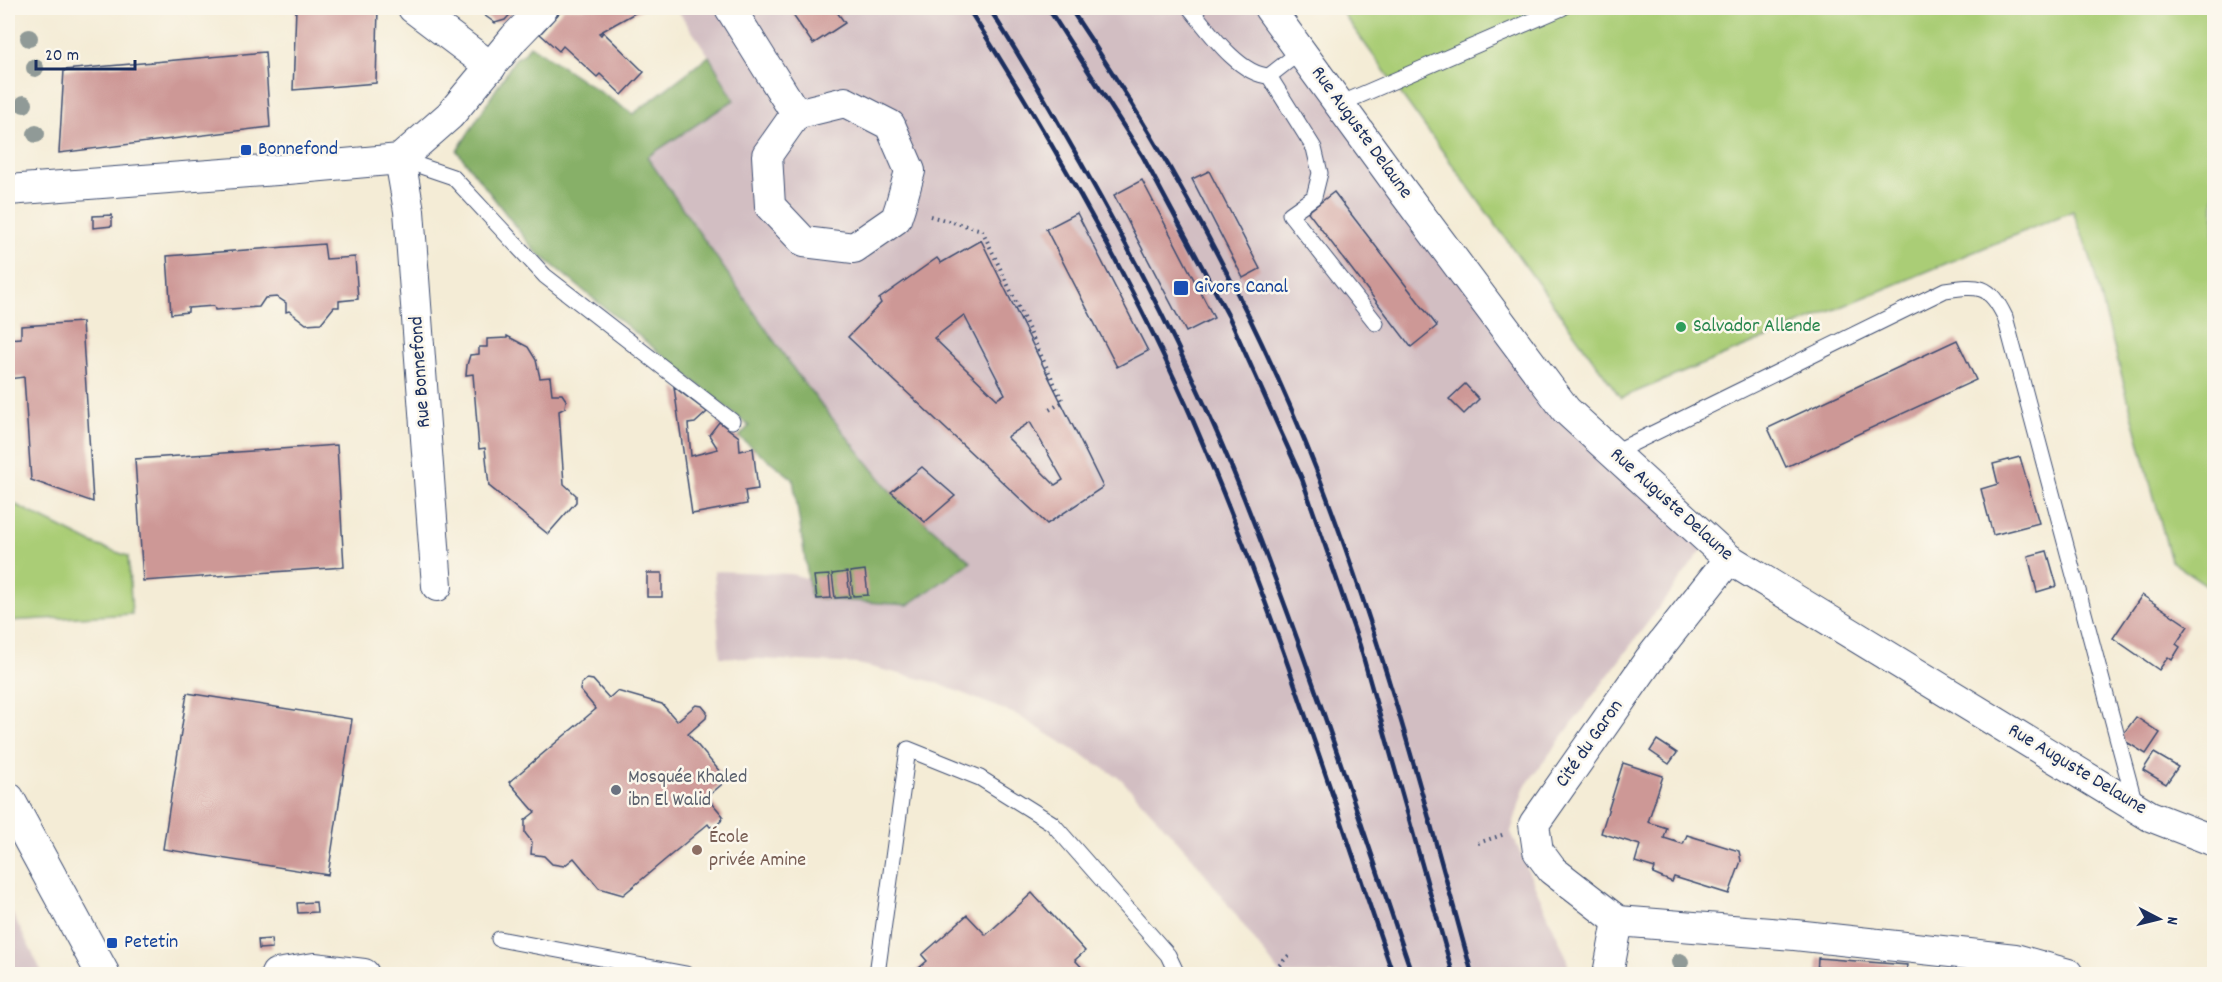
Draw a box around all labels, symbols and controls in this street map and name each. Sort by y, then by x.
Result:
scale bar [36,33,135,71]
text: 20 m [45,44,79,69]
street label: Rue Auguste Delaune [1303,61,1419,205]
place label: Bonnefond [258,136,338,164]
marker: Bonnefond [239,143,253,157]
place label: Givors Canal [1194,274,1288,302]
marker: Givors Canal [1172,279,1190,297]
place label: Salvador Allende [1693,313,1821,341]
street label: Rue Bonnefond [403,315,439,429]
marker: Salvador Allende [1674,320,1688,334]
street label: Rue Auguste Delaune [1603,442,1739,568]
street label: Cité du Garon [1549,694,1631,794]
street label: Rue Auguste Delaune [2002,717,2152,823]
place label: Mosquée Khaled ibn El Walid [628,764,747,815]
marker: Mosquée Khaled ibn El Walid [609,783,623,797]
place label: École privée Amine [709,824,806,875]
marker: École privée Amine [690,843,704,857]
north arrow [2129,889,2189,949]
text: N [2159,915,2183,926]
place label: Petetin [124,929,178,957]
marker: Petetin [105,936,119,950]

